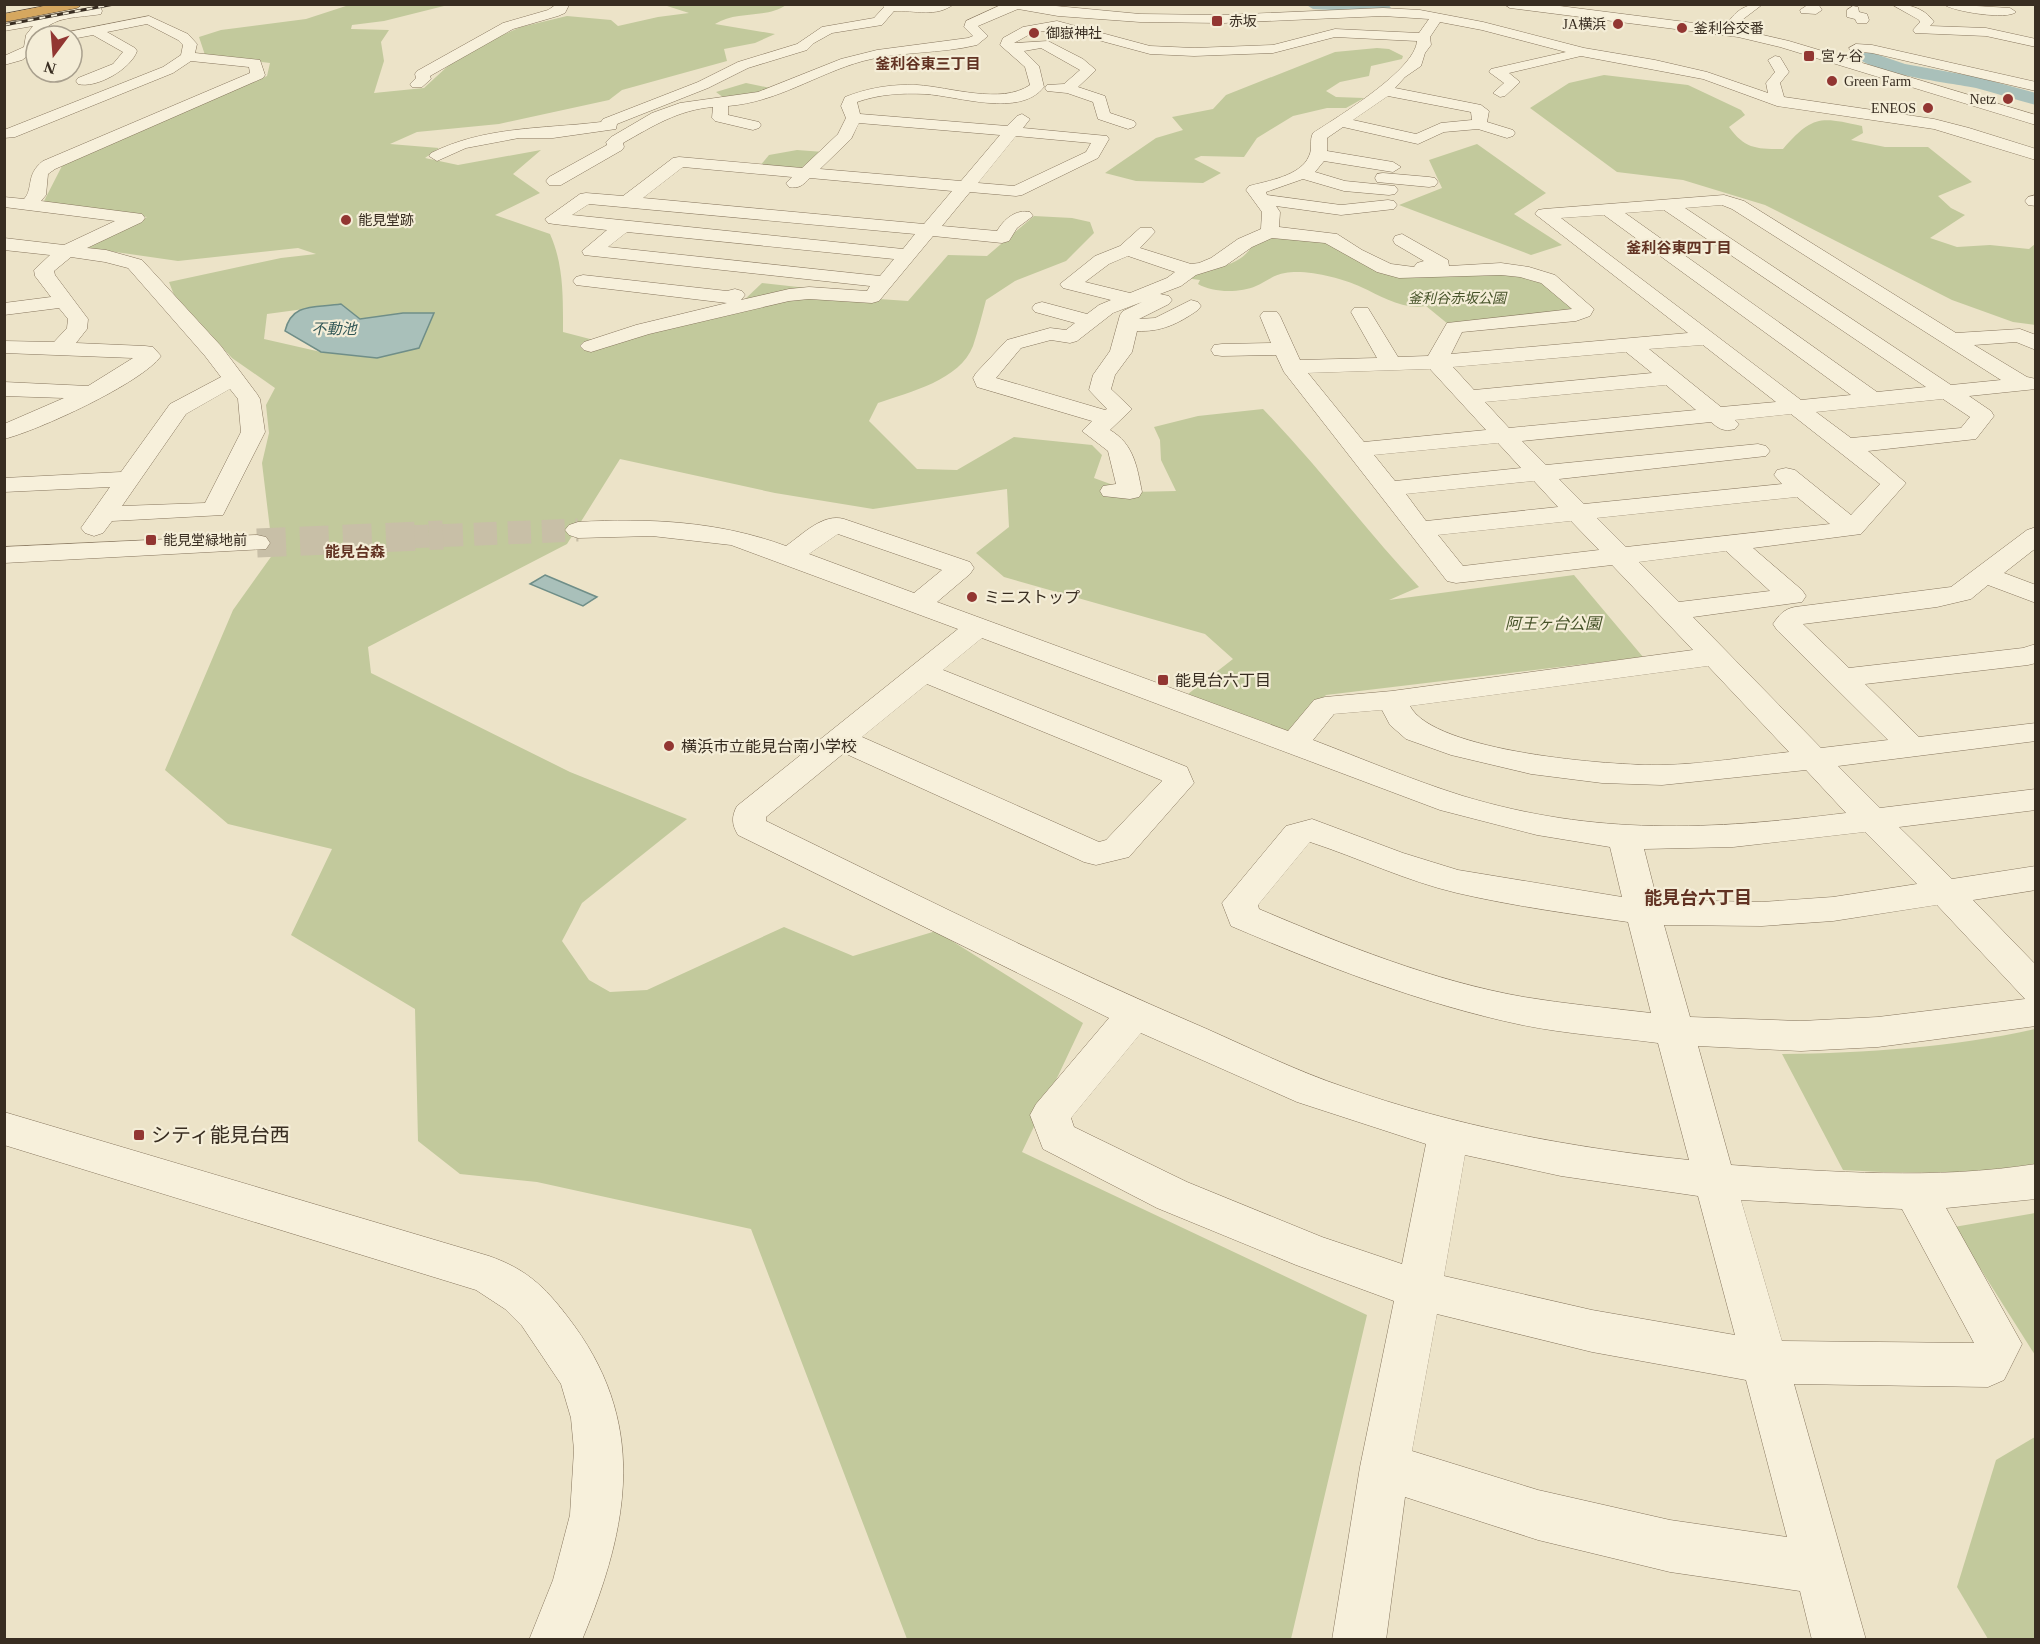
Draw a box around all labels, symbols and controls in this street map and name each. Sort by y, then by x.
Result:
marker: 赤坂 [1210,14,1224,28]
place label: 赤坂 [1229,14,1257,29]
place label: JA横浜 [1562,17,1606,32]
marker: JA横浜 [1611,17,1625,31]
marker: 釜利谷交番 [1675,21,1689,35]
place label: 釜利谷交番 [1694,21,1764,36]
north arrow [24,24,84,84]
marker: 御嶽神社 [1027,26,1041,40]
place label: 御嶽神社 [1046,26,1102,41]
marker: 宮ヶ谷 [1802,49,1816,63]
place label: 宮ヶ谷 [1821,49,1863,64]
district label: 釜利谷東三丁目 [875,56,981,72]
text: N [42,58,58,78]
marker: Green Farm [1825,74,1839,88]
place label: Green Farm [1844,74,1911,89]
place label: Netz [1970,92,1996,107]
marker: Netz [2001,92,2015,106]
place label: ENEOS [1871,101,1916,116]
marker: ENEOS [1921,101,1935,115]
place label: 能見堂跡 [358,212,414,228]
marker: 能見堂跡 [339,213,353,227]
district label: 釜利谷東四丁目 [1626,240,1732,256]
park label: 釜利谷赤坂公園 [1408,291,1508,306]
water label: 不動池 [311,321,358,337]
place label: 能見堂緑地前 [163,532,247,548]
marker: 能見堂緑地前 [144,533,158,547]
district label: 能見台森 [325,543,385,560]
place label: ミニストップ [984,589,1080,606]
marker: ミニストップ [965,590,979,604]
park label: 阿王ヶ台公園 [1505,615,1603,632]
place label: 能見台六丁目 [1175,672,1271,689]
marker: 能見台六丁目 [1156,673,1170,687]
place label: 横浜市立能見台南小学校 [681,738,857,755]
marker: 横浜市立能見台南小学校 [662,739,676,753]
district label: 能見台六丁目 [1644,888,1752,908]
place label: シティ能見台西 [151,1124,290,1146]
marker: シティ能見台西 [132,1128,146,1142]

